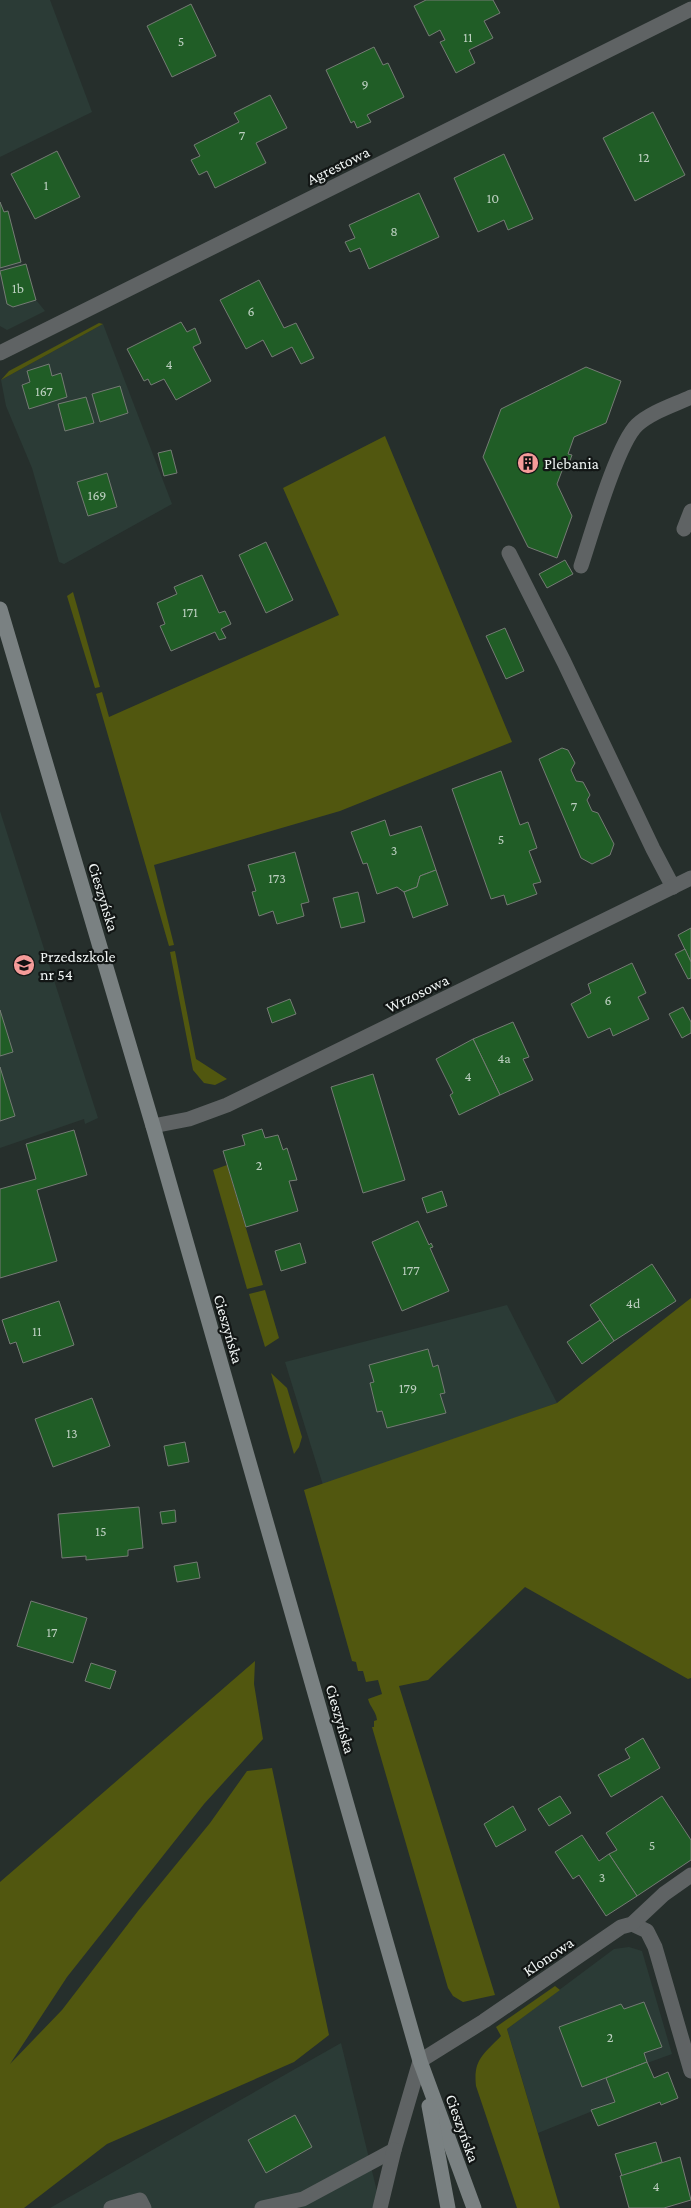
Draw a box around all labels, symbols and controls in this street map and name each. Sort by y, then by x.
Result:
house number: 11 [463,29,473,45]
house number: 5 [178,33,184,49]
house number: 9 [361,76,369,92]
house number: 7 [239,127,246,143]
street label: Agrestowa [304,143,373,189]
house number: 12 [638,149,650,165]
house number: 1 [44,177,49,193]
house number: 10 [487,190,499,206]
house number: 8 [390,223,398,239]
house number: 1b [12,280,24,296]
house number: 6 [247,303,255,319]
house number: 4 [165,356,173,372]
house number: 167 [35,383,53,399]
building icon: Plebania [516,451,540,475]
place label: Plebania [544,455,600,472]
house number: 169 [88,487,106,503]
house number: 171 [182,604,198,620]
house number: 7 [571,798,578,814]
house number: 5 [498,831,504,847]
house number: 3 [391,842,397,858]
street label: Cieszyńska [84,861,122,934]
house number: 173 [268,870,286,886]
place label: Przedszkole nr 54 [40,948,116,983]
school or university icon: Przedszkole nr 54 [12,953,36,977]
street label: Wrzosowa [383,971,452,1016]
house number: 6 [604,992,612,1008]
house number: 4a [497,1050,511,1066]
house number: 4 [464,1068,472,1084]
house number: 2 [256,1157,263,1173]
house number: 177 [402,1262,420,1278]
street label: Cieszyńska [210,1293,247,1366]
house number: 4d [626,1295,641,1311]
house number: 11 [32,1323,42,1339]
house number: 179 [399,1380,417,1396]
house number: 13 [66,1425,78,1441]
house number: 15 [95,1523,107,1539]
house number: 17 [46,1624,58,1640]
street label: Cieszyńska [322,1683,359,1756]
house number: 5 [649,1837,655,1853]
house number: 3 [599,1869,605,1885]
street label: Klonowa [520,1933,577,1979]
house number: 2 [607,2029,614,2045]
street label: Cieszyńska [441,2092,483,2165]
house number: 4 [652,2178,660,2194]

